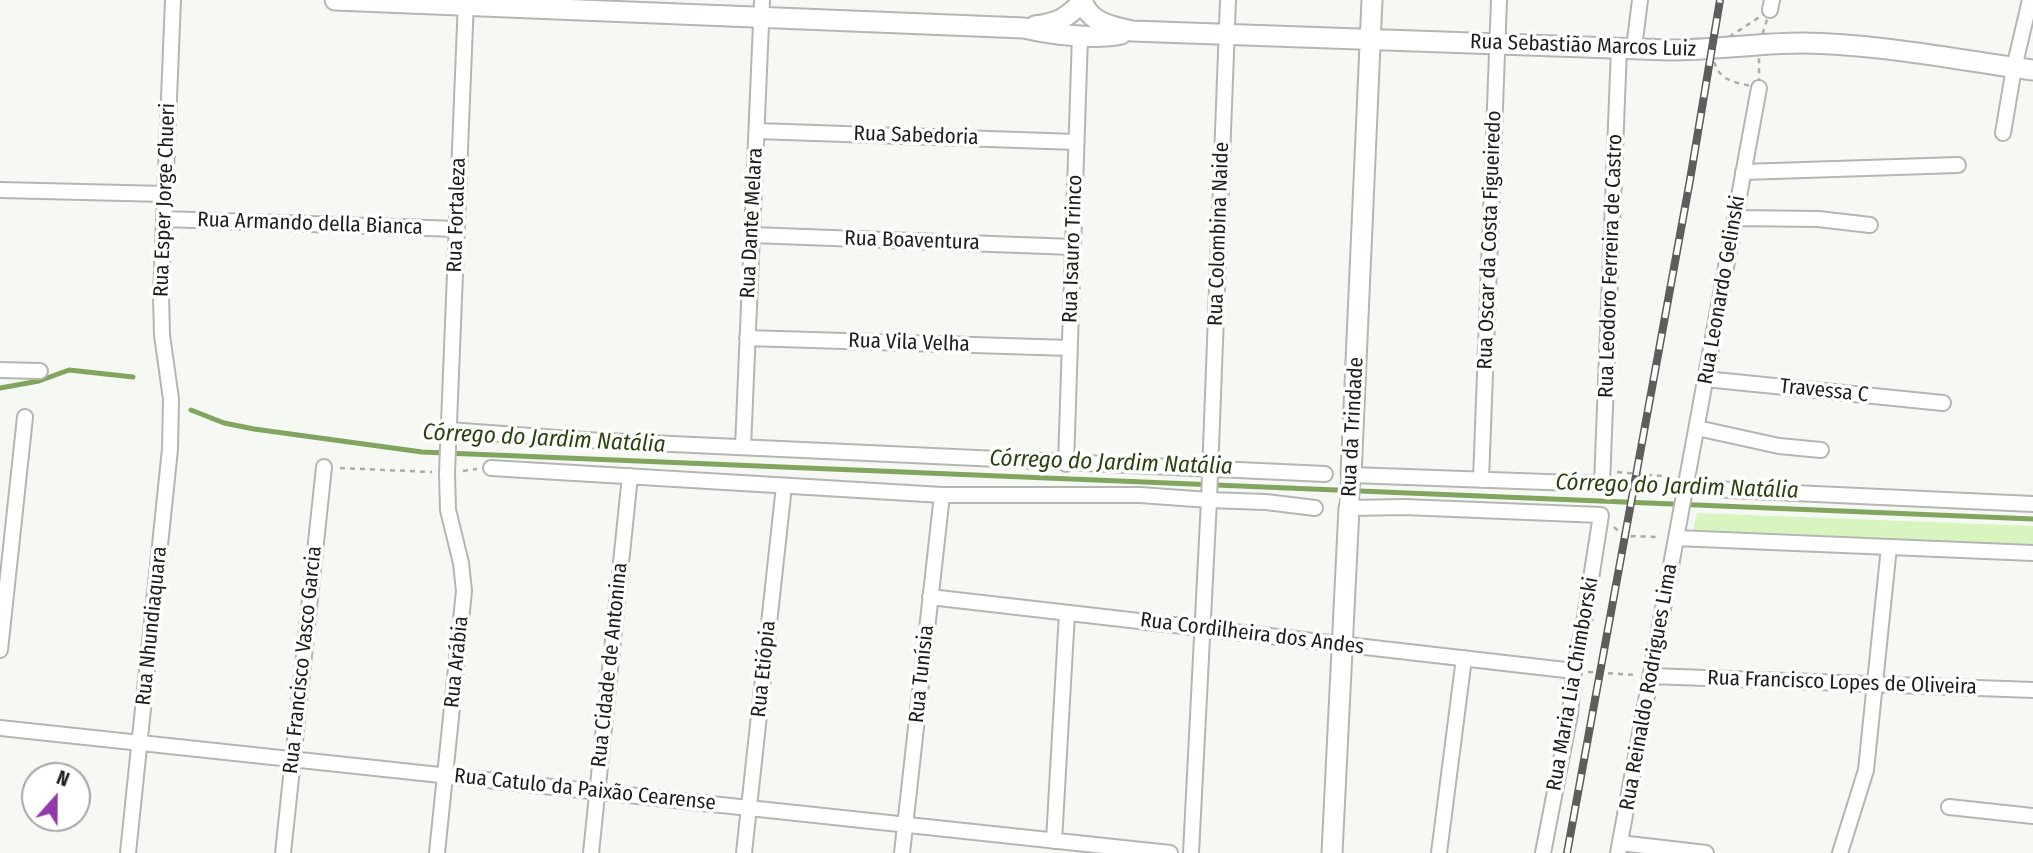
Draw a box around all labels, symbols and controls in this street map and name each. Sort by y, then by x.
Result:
street label: Rua Sebastião Marcos Luiz [1470,29,1696,63]
street label: Rua Esper Jorge Chueri [149,102,181,298]
street label: Rua Oscar da Costa Figueiredo [1473,110,1507,370]
street label: Rua Sabedoria [853,121,979,151]
street label: Rua Leodoro Ferreira de Castro [1594,134,1628,398]
street label: Rua Colombina Naide [1203,141,1235,327]
street label: Rua Dante Melara [735,147,769,299]
street label: Rua Fortaleza [442,157,472,273]
street label: Rua Isauro Trinco [1058,174,1088,324]
street label: Rua Leonardo Gelinski [1693,193,1751,387]
street label: Rua Armando della Bianca [197,207,423,241]
street label: Rua Boaventura [844,226,980,256]
street label: Rua Vila Velha [848,328,970,358]
street label: Rua da Trindade [1337,356,1369,498]
street label: Travessa C [1779,374,1869,408]
water label: Córrego do Jardim Natália [422,419,666,459]
water label: Córrego do Jardim Natália [989,445,1233,481]
water label: Córrego do Jardim Natália [1555,469,1799,505]
street label: Rua Nhundiaquara [131,545,173,707]
street label: Rua Francisco Vasco Garcia [278,545,328,775]
street label: Rua Cidade de Antonina [587,561,633,769]
street label: Rua Reinaldo Rodrigues Lima [1615,562,1683,812]
street label: Rua Maria Lia Chimborski [1542,575,1604,793]
street label: Rua Cordilheira dos Andes [1139,608,1365,660]
street label: Rua Arábia [440,615,474,709]
street label: Rua Etiópia [746,619,782,719]
street label: Rua Tunísia [904,624,940,724]
street label: Rua Francisco Lopes de Oliveira [1707,666,1977,700]
north arrow [21,762,91,832]
street label: Rua Catulo da Paixão Cearense [453,764,717,816]
text: N [54,766,72,792]

